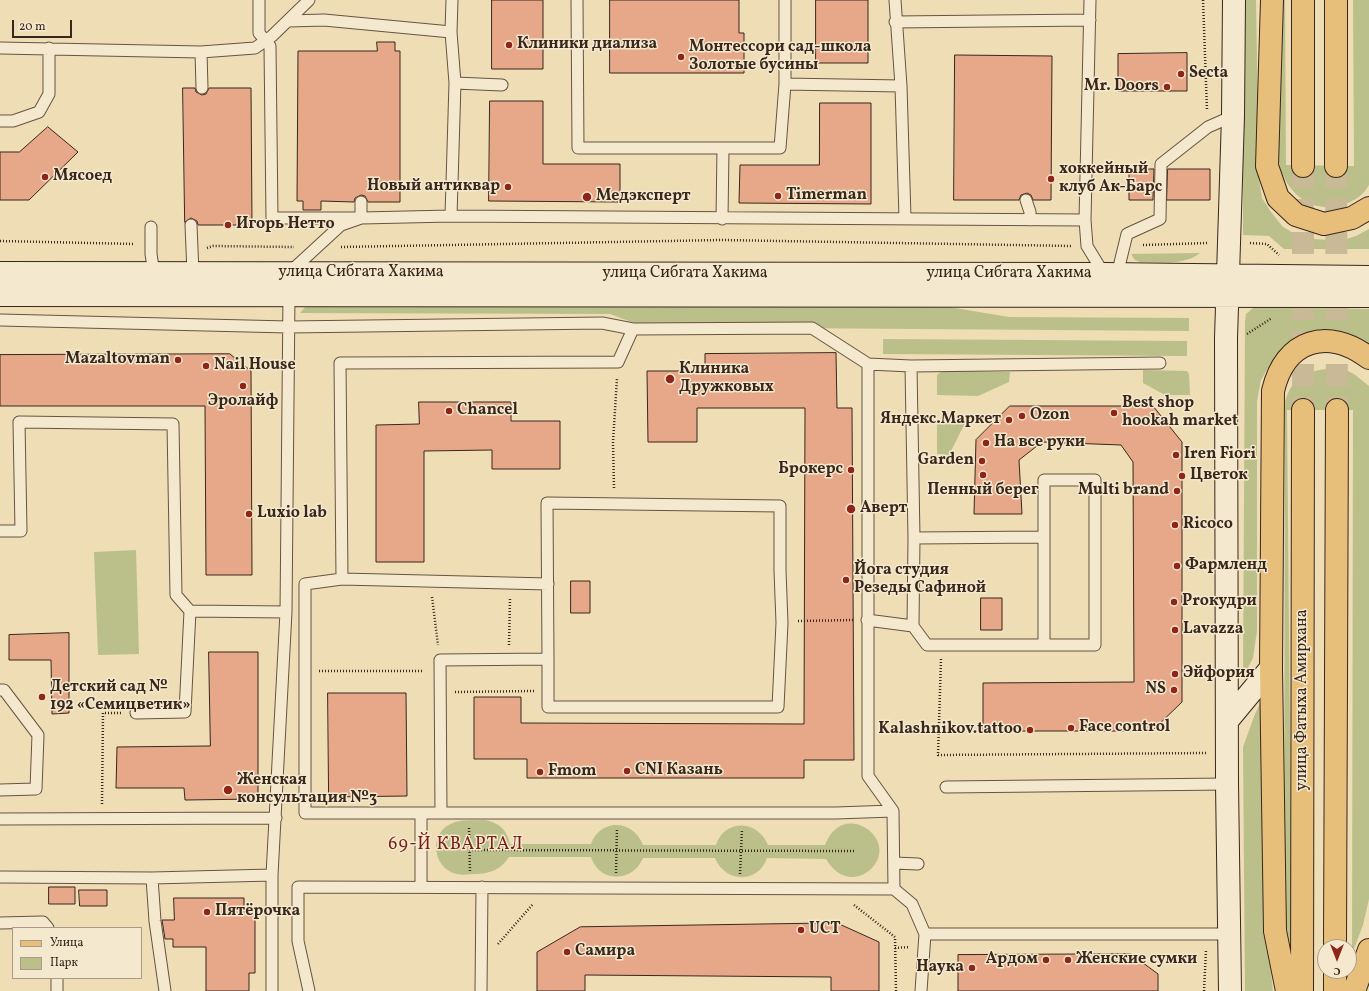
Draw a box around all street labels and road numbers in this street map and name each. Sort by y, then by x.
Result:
street label: улица Сибгата Хакима [278,263,444,283]
street label: улица Сибгата Хакима [602,264,768,284]
street label: улица Сибгата Хакима [926,264,1092,284]
street label: улица Фатыха Амирхана [1293,609,1313,791]

